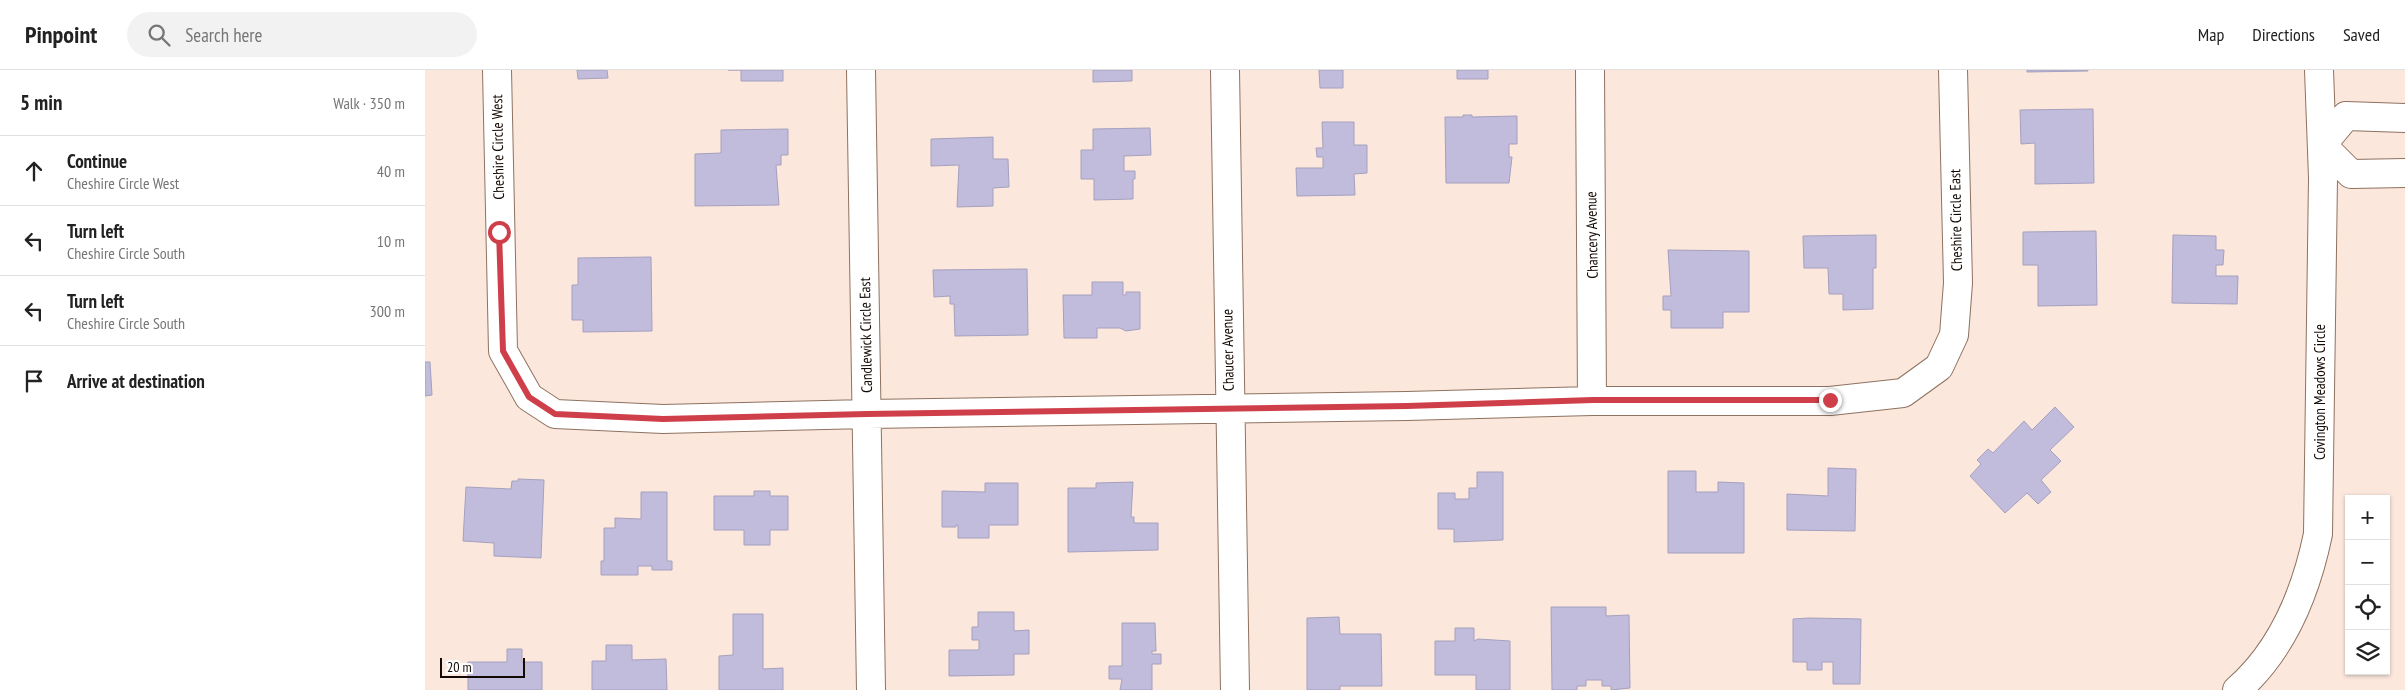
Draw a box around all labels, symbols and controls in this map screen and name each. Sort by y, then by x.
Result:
search box [127,12,477,57]
text: Pinpoint [25,19,97,50]
icon: search [145,21,173,49]
text: Search here [185,23,262,47]
text: Map [2198,23,2224,46]
text: Directions [2252,23,2315,46]
text: Saved [2343,23,2380,46]
text: 5 min [20,89,62,116]
text: Walk · 350 m [333,93,405,113]
street label: Cheshire Circle West [487,94,508,200]
text: Continue [67,149,127,173]
icon: ahead [20,157,48,185]
text: 40 m [377,161,405,181]
street label: Cheshire Circle East [1945,169,1966,271]
text: Cheshire Circle West [67,173,179,193]
street label: Chancery Avenue [1581,191,1602,279]
text: Turn left [67,219,124,243]
route start [488,221,511,244]
icon: left [20,227,48,255]
text: 10 m [377,231,405,251]
text: Cheshire Circle South [67,243,185,263]
street label: Candlewick Circle East [855,277,876,393]
text: Turn left [67,289,124,313]
icon: left [20,297,48,325]
text: 300 m [370,301,405,321]
street label: Chaucer Avenue [1217,309,1238,391]
text: Cheshire Circle South [67,313,185,333]
street label: Covington Meadows Circle [2310,324,2329,460]
icon: arrive [20,367,48,395]
text: Arrive at destination [67,369,205,393]
route end [1819,389,1842,412]
map controls [2345,495,2390,675]
button: + [2345,495,2390,540]
button: − [2345,540,2390,585]
button: locate [2345,585,2390,630]
button: layers [2345,630,2390,675]
scale bar [440,655,525,678]
text: 20 m [447,658,472,676]

